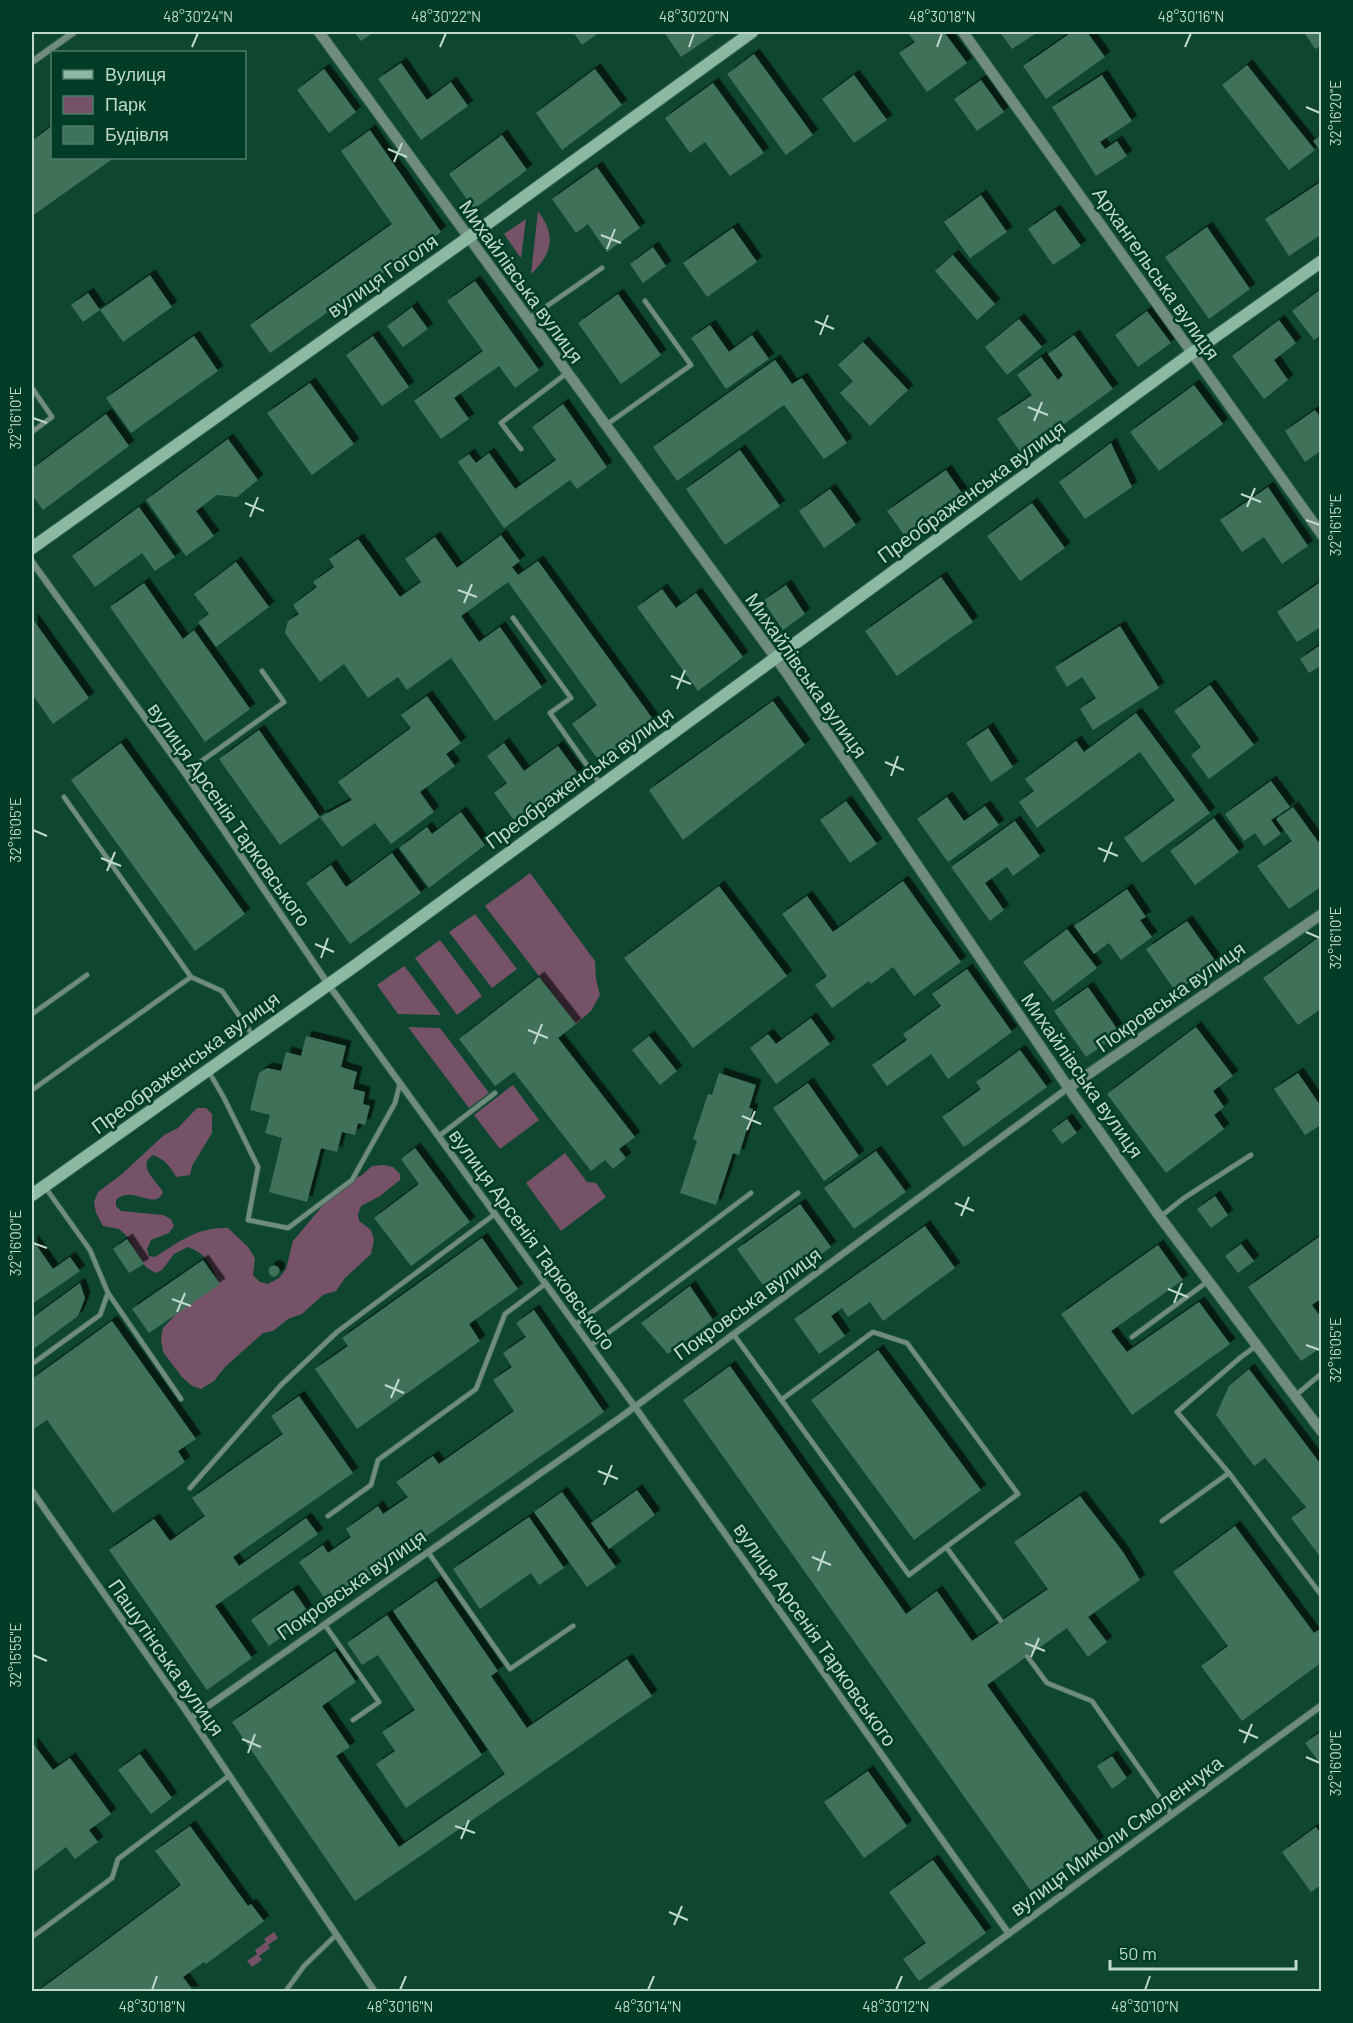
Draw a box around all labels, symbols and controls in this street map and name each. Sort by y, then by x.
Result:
text: 48°30'24"N [163,7,233,25]
text: 48°30'22"N [411,7,481,25]
text: 48°30'20"N [659,7,729,25]
text: 48°30'18"N [908,7,976,25]
text: 48°30'16"N [1157,7,1225,25]
legend [51,51,246,159]
text: Вулиця [105,63,166,85]
text: 32°16'20"E [1326,80,1344,146]
text: Парк [105,93,146,115]
text: Будівля [105,123,169,145]
street label: Архангельська вулиця [1088,182,1226,364]
street label: Михайлівська вулиця [455,195,589,367]
street label: вулиця Гоголя [322,228,442,322]
text: 32°16'10"E [6,386,24,450]
street label: Преображенська вулиця [872,415,1070,567]
text: 32°16'15"E [1326,494,1344,556]
street label: Михайлівська вулиця [741,588,873,762]
street label: вулиця Арсенія Тарковського [143,698,317,930]
street label: Преображенська вулиця [480,701,678,853]
text: 32°16'05"E [6,797,24,863]
text: 32°16'10"E [1326,906,1344,970]
street label: Покровська вулиця [1091,936,1249,1056]
street label: Преображенська вулиця [86,986,284,1138]
street label: Михайлівська вулиця [1017,988,1149,1162]
street label: вулиця Арсенія Тарковського [445,1124,621,1354]
text: 32°16'00"E [6,1210,24,1276]
street label: Покровська вулиця [669,1241,825,1365]
text: 32°16'05"E [1326,1317,1344,1383]
street label: вулиця Арсенія Тарковського [729,1518,903,1750]
street label: Покровська вулиця [272,1524,430,1644]
street label: Пашутінська вулиця [104,1574,230,1740]
text: 32°15'55"E [6,1623,24,1687]
text: 32°16'00"E [1326,1730,1344,1796]
street label: вулиця Миколи Смоленчука [1005,1749,1228,1920]
scale bar [1110,1933,1296,1971]
text: 50 m [1119,1942,1157,1964]
text: 48°30'18"N [118,1997,186,2015]
text: 48°30'16"N [366,1997,434,2015]
text: 48°30'14"N [614,1997,682,2015]
text: 48°30'12"N [862,1997,930,2015]
text: 48°30'10"N [1111,1997,1179,2015]

